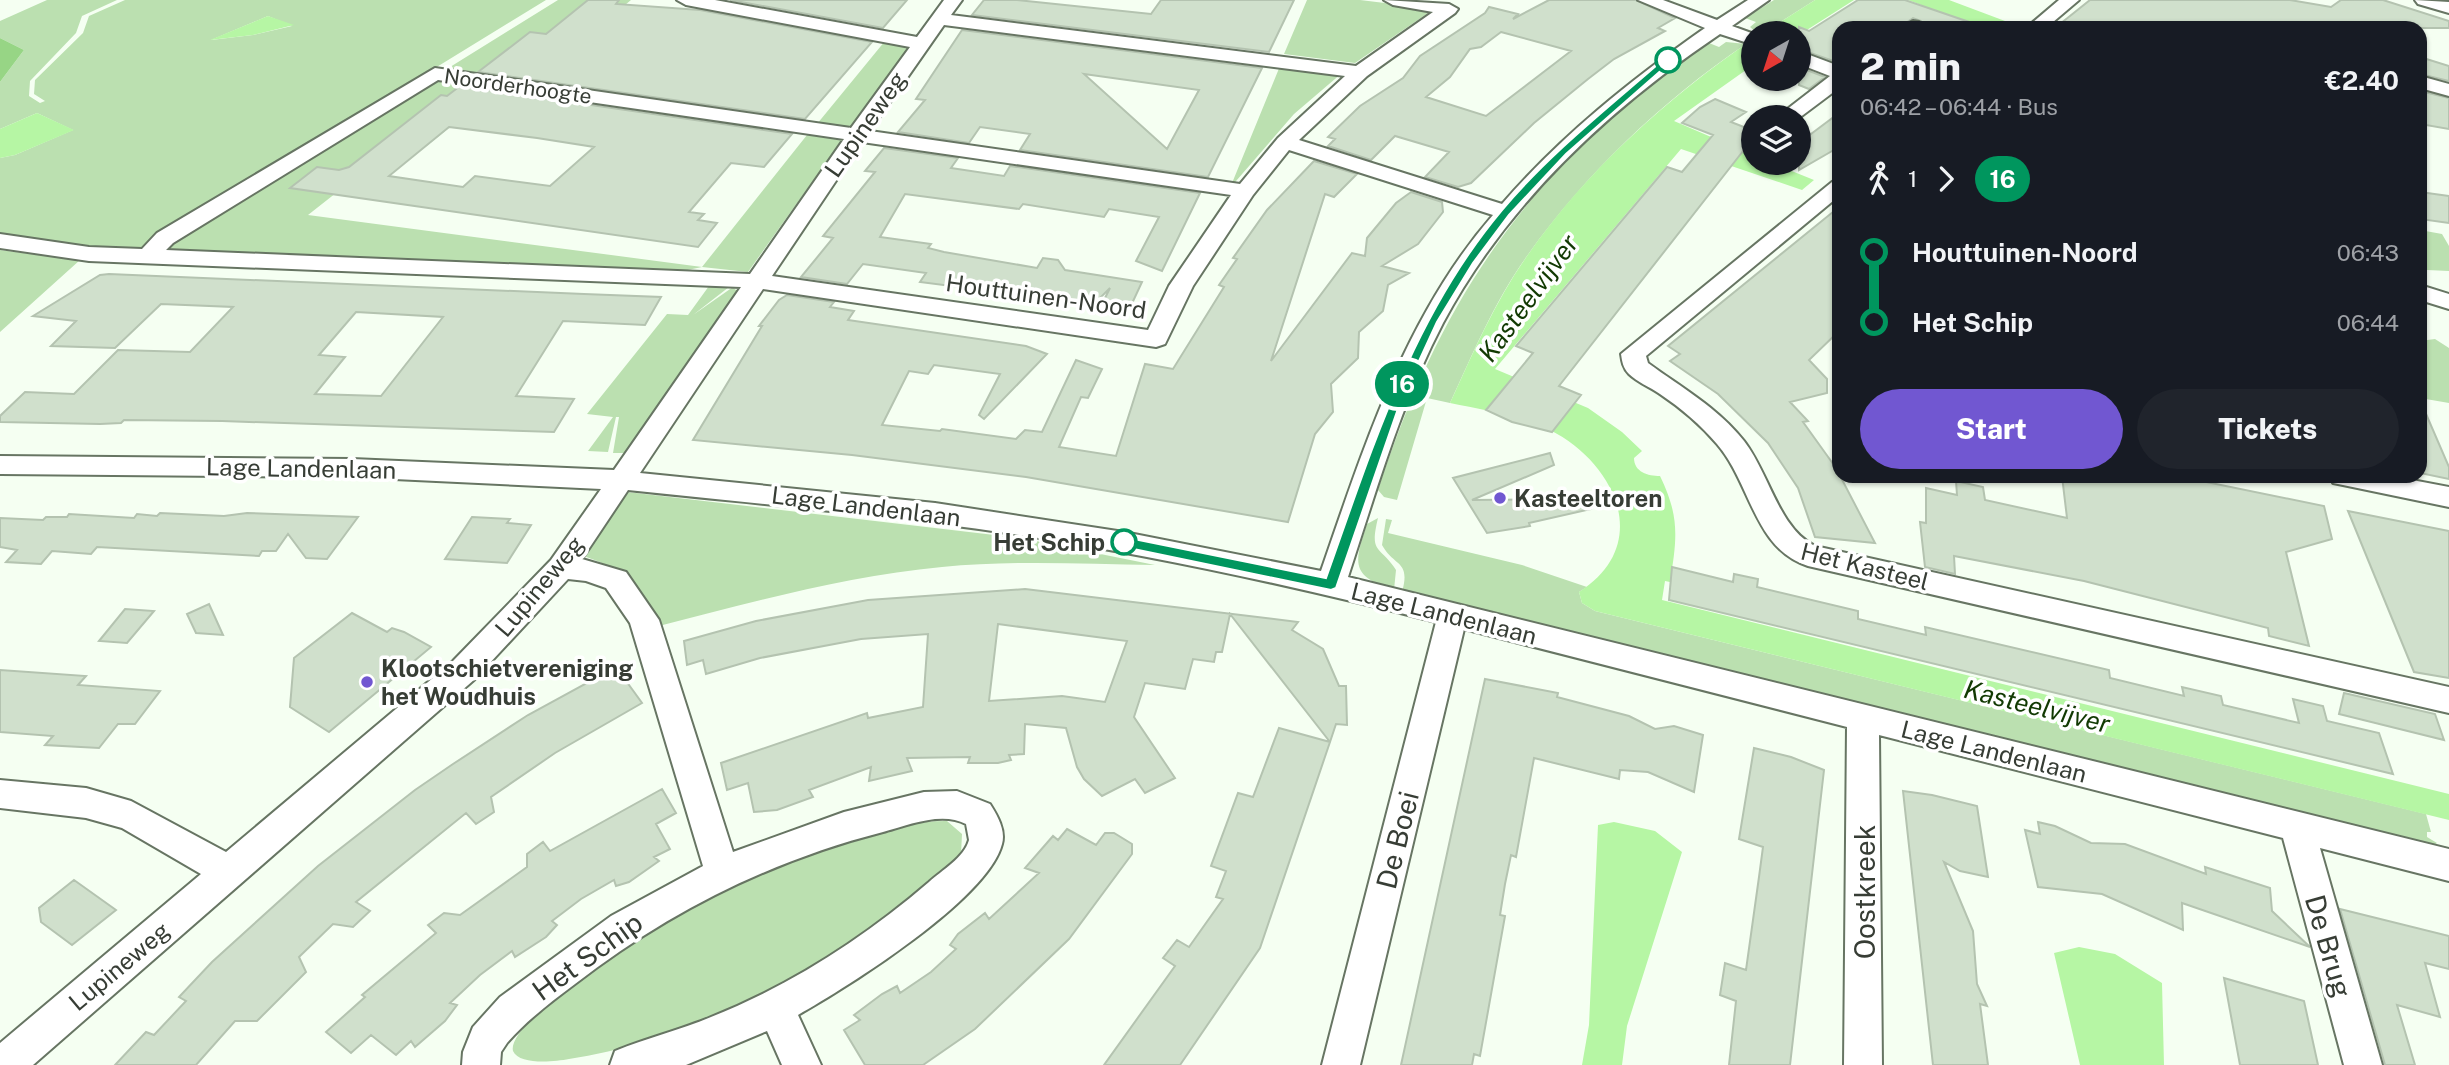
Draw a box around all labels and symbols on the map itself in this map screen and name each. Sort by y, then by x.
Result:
north arrow [1741,21,1811,91]
unlabelled marker [1655,47,1681,73]
street label: Noorderhoogte [443,63,593,109]
street label: Lupineweg [818,66,912,182]
water label: Kasteelvijver [1472,228,1585,368]
street label: Houttuinen-Noord [944,268,1148,324]
line badge: 16 [1370,361,1434,407]
street label: Lage Landenlaan [206,452,396,484]
street label: Lage Landenlaan [770,481,962,531]
place label: Kasteeltoren [1514,484,1663,512]
marker: Kasteeltoren [1492,490,1508,506]
place label: Het Schip [993,528,1105,556]
marker: Het Schip [1111,529,1137,555]
street label: Lupineweg [489,530,589,642]
street label: Het Kasteel [1798,537,1932,595]
street label: Lage Landenlaan [1348,576,1540,650]
place label: Klootschietvereniging het Woudhuis [381,654,633,710]
water label: Kasteelvijver [1961,673,2113,739]
marker: Klootschietvereniging het Woudhuis [359,674,375,690]
street label: Lage Landenlaan [1898,714,2090,788]
street label: De Boei [1369,788,1425,892]
street label: Oostkreek [1848,825,1881,959]
street label: De Brug [2299,891,2359,1001]
street label: Het Schip [526,905,648,1007]
street label: Lupineweg [63,916,175,1016]

